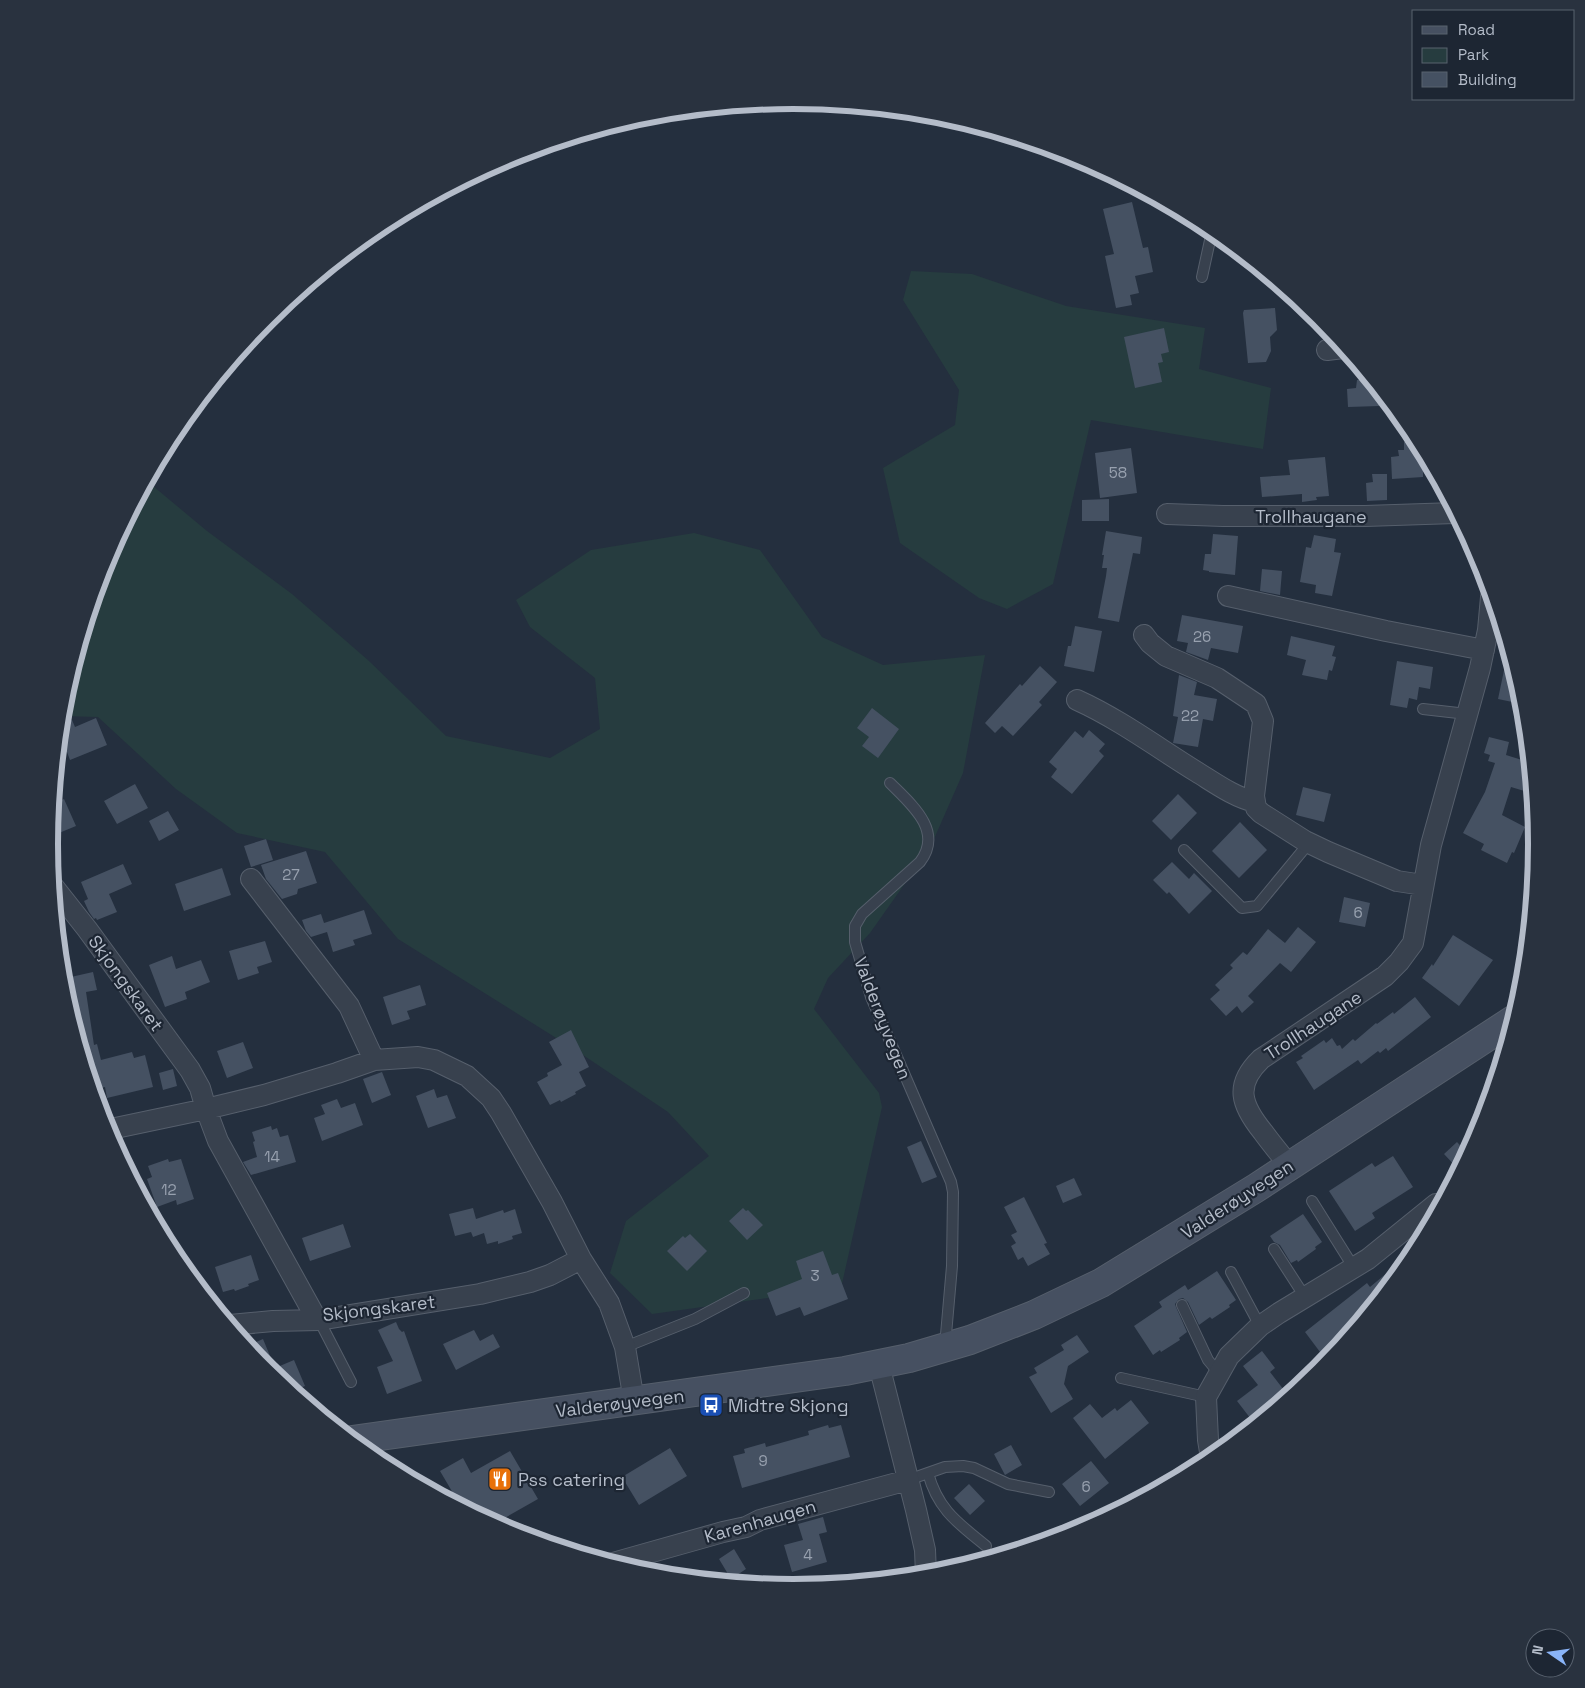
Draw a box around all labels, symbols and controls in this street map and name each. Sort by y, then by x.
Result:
legend [1412,10,1575,100]
text: Road [1458,20,1495,39]
text: Park [1458,45,1489,64]
text: Building [1458,70,1517,89]
house number: 58 [1109,463,1127,482]
street label: Trollhaugane [1255,505,1367,528]
house number: 26 [1193,627,1211,646]
house number: 22 [1181,706,1199,725]
house number: 27 [282,865,300,884]
house number: 6 [1353,903,1363,922]
street label: Skjongskaret [83,930,169,1036]
street label: Valderøyvegen [849,953,917,1083]
street label: Trollhaugane [1260,985,1366,1065]
house number: 14 [264,1147,280,1166]
street label: Valderøyvegen [1176,1154,1298,1244]
house number: 12 [161,1180,177,1199]
house number: 3 [810,1266,820,1285]
street label: Skjongskaret [321,1290,437,1326]
street label: Valderøyvegen [554,1384,686,1422]
bus stop icon: Midtre Skjong [698,1392,724,1418]
place label: Midtre Skjong [728,1394,848,1417]
house number: 9 [758,1451,768,1470]
restaurant icon: Pss catering [487,1466,513,1492]
place label: Pss catering [518,1468,625,1491]
house number: 6 [1081,1477,1091,1496]
street label: Karenhaugen [702,1494,818,1548]
house number: 4 [803,1545,813,1564]
north arrow [1525,1628,1575,1678]
text: N [1528,1643,1547,1657]

